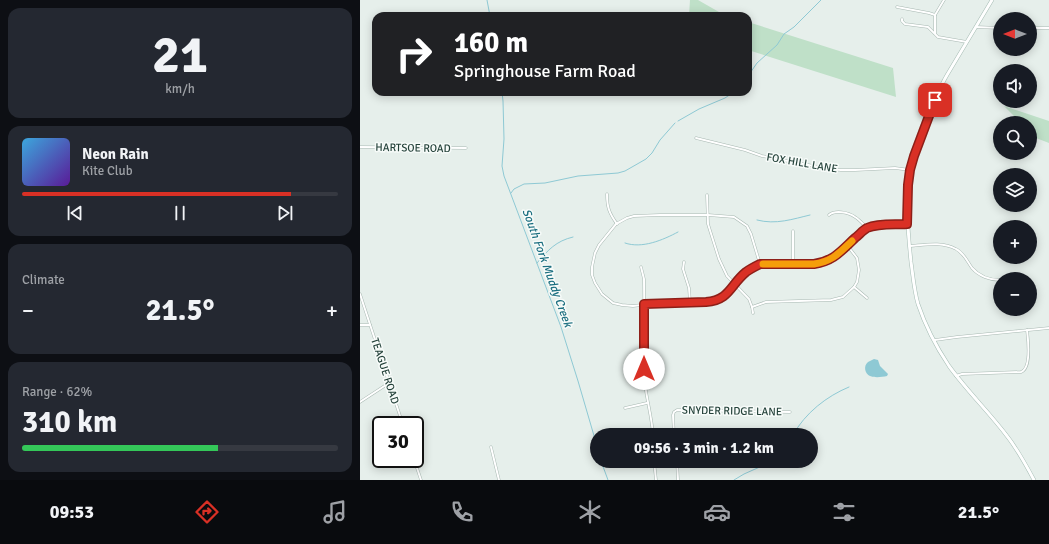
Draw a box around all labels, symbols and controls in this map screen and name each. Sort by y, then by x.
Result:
north arrow [993,12,1037,56]
map controls [993,12,1037,316]
text: 21 [152,23,208,87]
text: 160 m [454,26,528,60]
icon: right [388,28,440,80]
text: Springhouse Farm Road [454,60,636,82]
button: sound [993,64,1037,108]
text: km/h [165,81,195,97]
pin [918,83,952,117]
icon: arrive [924,89,946,111]
button: search [993,116,1037,160]
street label: HARTSOE ROAD [375,141,451,155]
text: Neon Rain [82,145,149,163]
street label: FOX HILL LANE [765,150,839,176]
text: Kite Club [82,163,133,179]
button: layers [993,168,1037,212]
icon: previous [64,202,86,224]
icon: pause [169,202,191,224]
icon: next [274,202,296,224]
water label: South Fork Muddy Creek [519,207,576,330]
button: + [993,220,1037,264]
text: Climate [22,272,65,288]
button: − [993,272,1037,316]
text: 21.5° [145,292,215,329]
text: − [22,297,34,324]
text: + [326,297,338,324]
street label: TEAGUE ROAD [368,336,402,406]
position arrow [623,348,665,390]
text: Range · 62% [22,384,92,400]
text: 310 km [22,404,117,441]
street label: SNYDER RIDGE LANE [682,404,782,418]
speed limit sign: 30 [372,416,424,468]
text: 09:56 · 3 min · 1.2 km [634,439,774,457]
icon: directions [193,498,221,526]
icon: music [321,498,349,526]
icon: phone [448,498,476,526]
icon: climate [576,498,604,526]
icon: car [703,498,731,526]
icon: filters [830,498,858,526]
text: 09:53 [50,501,94,523]
text: 21.5° [958,501,999,523]

